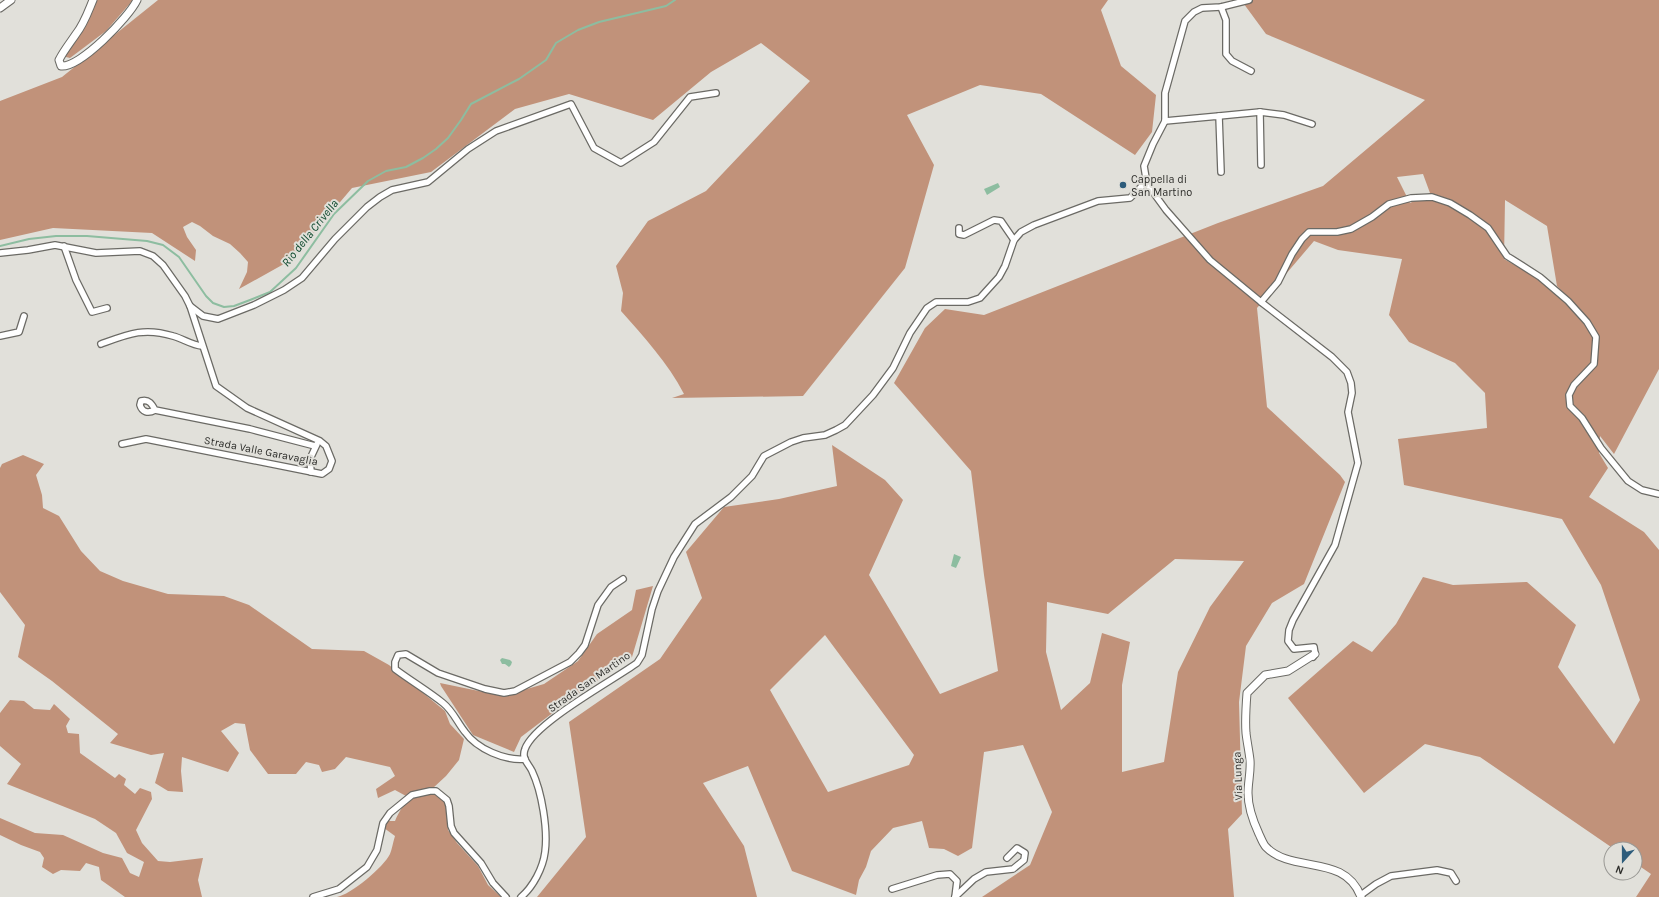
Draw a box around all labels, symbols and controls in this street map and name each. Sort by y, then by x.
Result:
place label: Cappella di San Martino [1131,173,1192,199]
marker: Cappella di San Martino [1118,180,1128,190]
water label: Rio della Crivella [279,197,341,269]
street label: Strada Valle Garavaglia [203,434,319,468]
street label: Strada San Martino [545,649,633,715]
street label: Via Lunga [1231,751,1245,801]
north arrow [1603,841,1643,881]
text: N [1614,862,1626,877]

